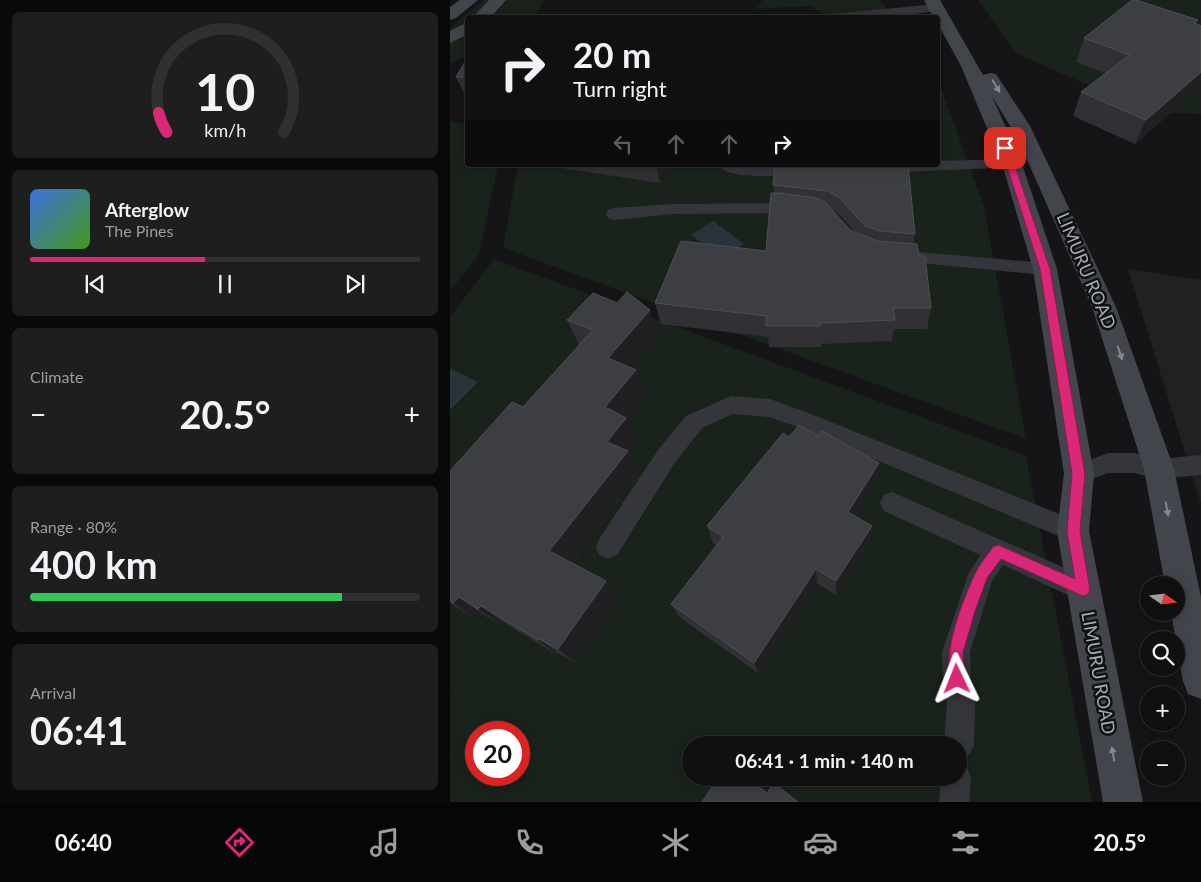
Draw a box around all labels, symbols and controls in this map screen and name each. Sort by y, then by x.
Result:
text: 20 m [573,33,651,75]
icon: right [490,35,555,100]
text: 10 [195,60,255,122]
text: Turn right [573,75,667,102]
one-way arrow [991,80,1000,93]
text: km/h [204,119,246,141]
pin [984,127,1026,169]
icon: left [609,130,637,158]
icon: ahead [662,130,690,158]
icon: ahead [715,130,743,158]
icon: right [768,130,796,158]
icon: arrive [991,134,1019,162]
text: Afterglow [105,198,189,221]
street label: LIMURU ROAD [1052,209,1121,332]
text: The Pines [105,221,174,240]
icon: previous [81,270,109,298]
icon: pause [211,270,239,298]
icon: next [341,270,369,298]
one-way arrow [1117,346,1124,361]
text: Climate [30,367,83,386]
text: 20.5° [180,391,270,437]
text: − [30,397,46,431]
text: + [404,397,420,431]
one-way arrow [1163,501,1171,516]
text: Range · 80% [30,517,117,536]
text: 400 km [30,541,158,587]
north arrow [1140,576,1185,621]
map controls [1140,576,1185,786]
street label: LIMURU ROAD [1077,610,1121,736]
button: search [1140,631,1185,676]
position arrow [930,652,982,704]
text: Arrival [30,683,76,702]
button: + [1140,686,1185,731]
text: 06:41 [30,707,128,753]
speed limit sign: 20 [465,721,530,786]
button: − [1140,741,1185,786]
one-way arrow [1108,746,1116,762]
text: 06:41 · 1 min · 140 m [735,749,914,772]
icon: directions [222,825,257,860]
icon: music [367,825,402,860]
icon: phone [512,825,547,860]
icon: climate [658,825,693,860]
icon: car [803,825,838,860]
icon: filters [948,825,983,860]
text: 06:40 [55,829,112,856]
text: 20.5° [1093,829,1146,856]

